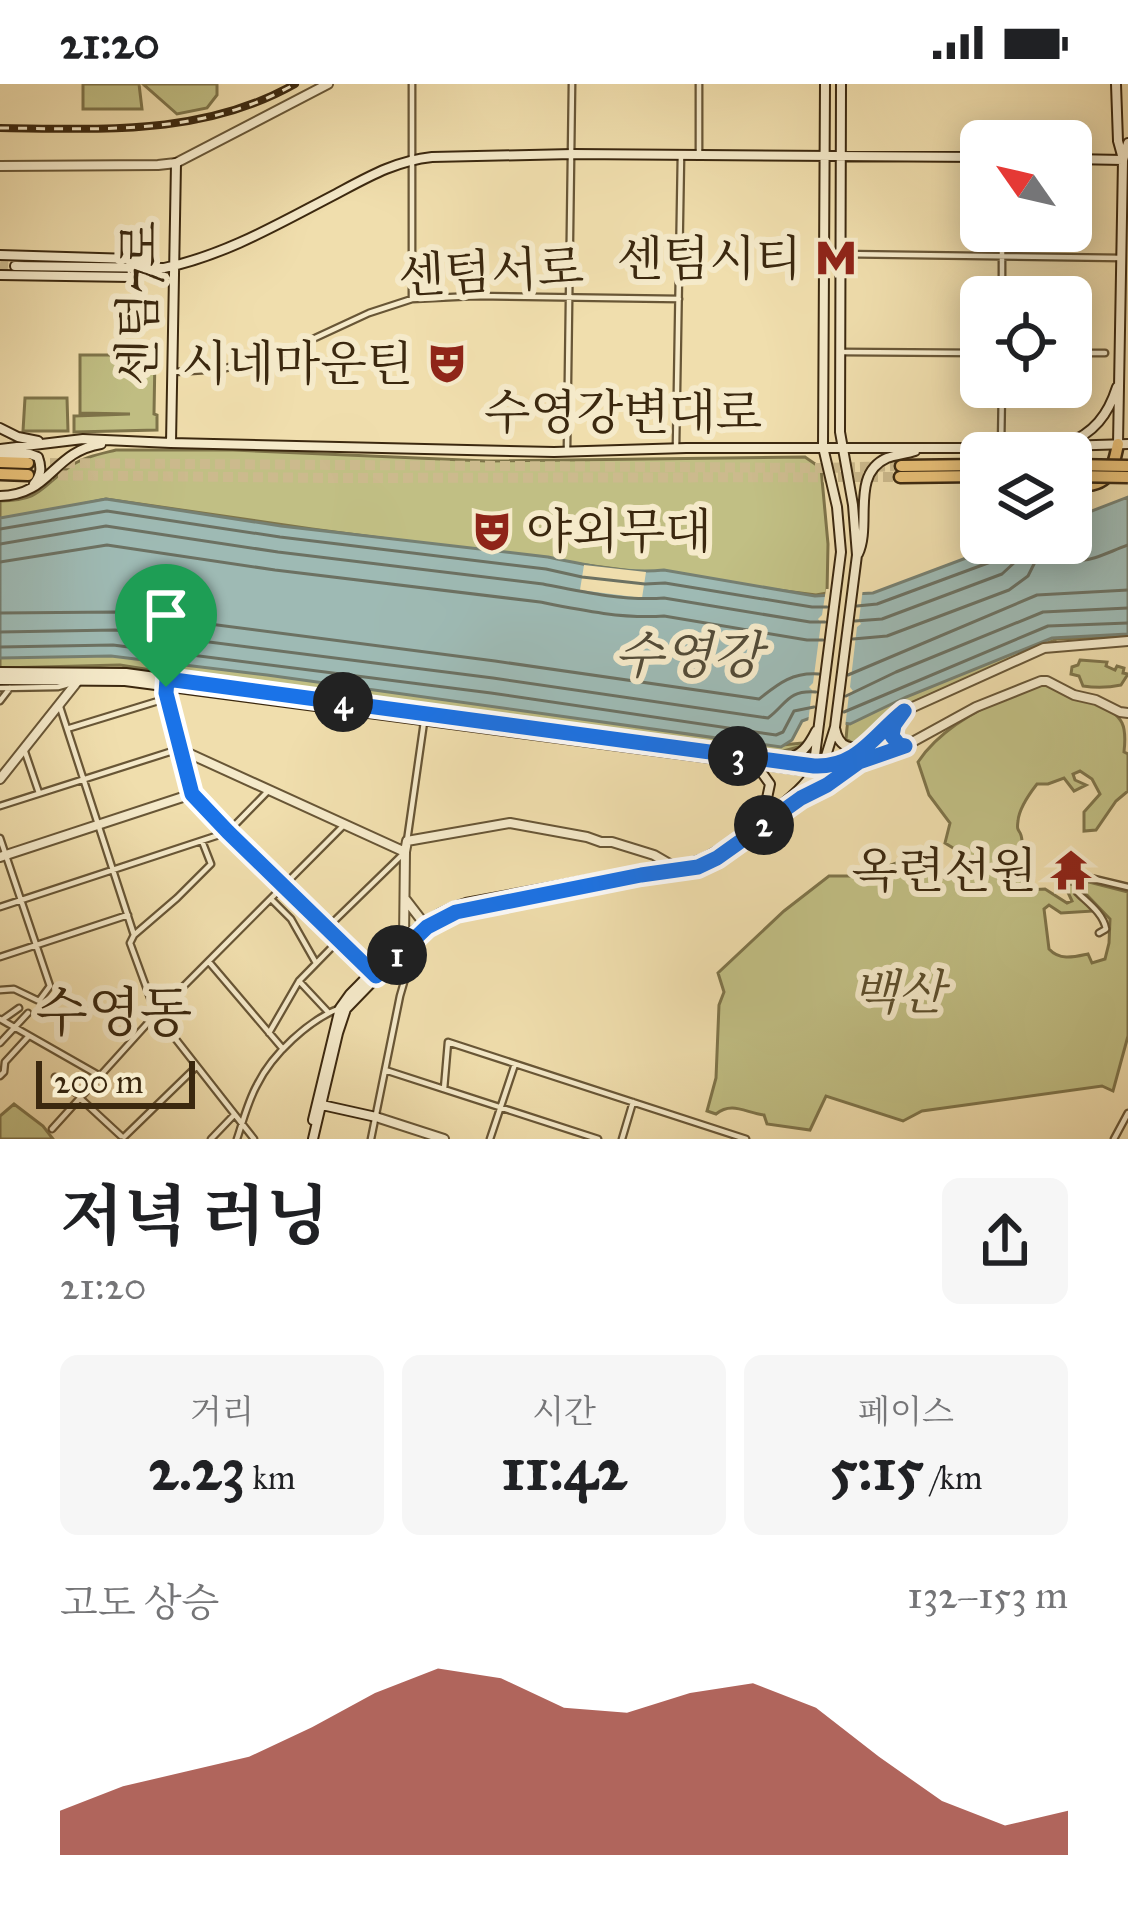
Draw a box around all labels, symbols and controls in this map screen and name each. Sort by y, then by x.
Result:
text: 21:20 [60,15,160,70]
north arrow [960,120,1092,252]
map controls [960,120,1092,564]
street label: 센텀7로 [108,220,169,386]
place label: 센텀시티 [617,229,802,288]
metro station icon: 센텀시티 [813,235,859,281]
street label: 센텀서로 [397,237,585,306]
button: locate [960,276,1092,408]
place label: 시네마운틴 [181,334,413,393]
theatre icon: 시네마운틴 [424,340,470,386]
street label: 수영강변대로 [484,383,762,442]
button: layers [960,432,1092,564]
place label: 야외무대 [526,502,711,561]
theatre icon: 야외무대 [469,508,515,554]
pin [115,564,217,687]
icon: arrive [133,582,199,648]
water label: 수영강 [614,625,769,687]
pin: 4 [313,672,373,732]
text: 4 [334,682,352,722]
pin: 3 [708,726,768,786]
text: 3 [731,736,745,776]
pin: 2 [734,795,794,855]
text: 2 [756,805,772,845]
place label: 옥련선원 [852,841,1037,900]
temple icon: 옥련선원 [1048,847,1094,893]
pin: 1 [367,925,427,985]
text: 1 [390,935,404,975]
park label: 백산 [852,963,951,1022]
district label: 수영동 [36,980,192,1046]
scale bar [36,1055,195,1108]
text: 200 m [54,1062,144,1102]
text: 저녁 러닝 [60,1176,329,1257]
button: share [942,1178,1068,1304]
text: 21:20 [60,1262,146,1310]
text: 거리 [190,1392,254,1432]
text: 시간 [532,1392,596,1432]
text: 페이스 [858,1392,954,1432]
text: 2.23 [148,1432,245,1505]
text: 11:42 [501,1432,627,1505]
text: 5:15 [829,1432,924,1505]
text: km [245,1458,296,1498]
text: /km [924,1458,983,1498]
text: 132–153 m [907,1571,1068,1619]
text: 고도 상승 [60,1579,219,1627]

